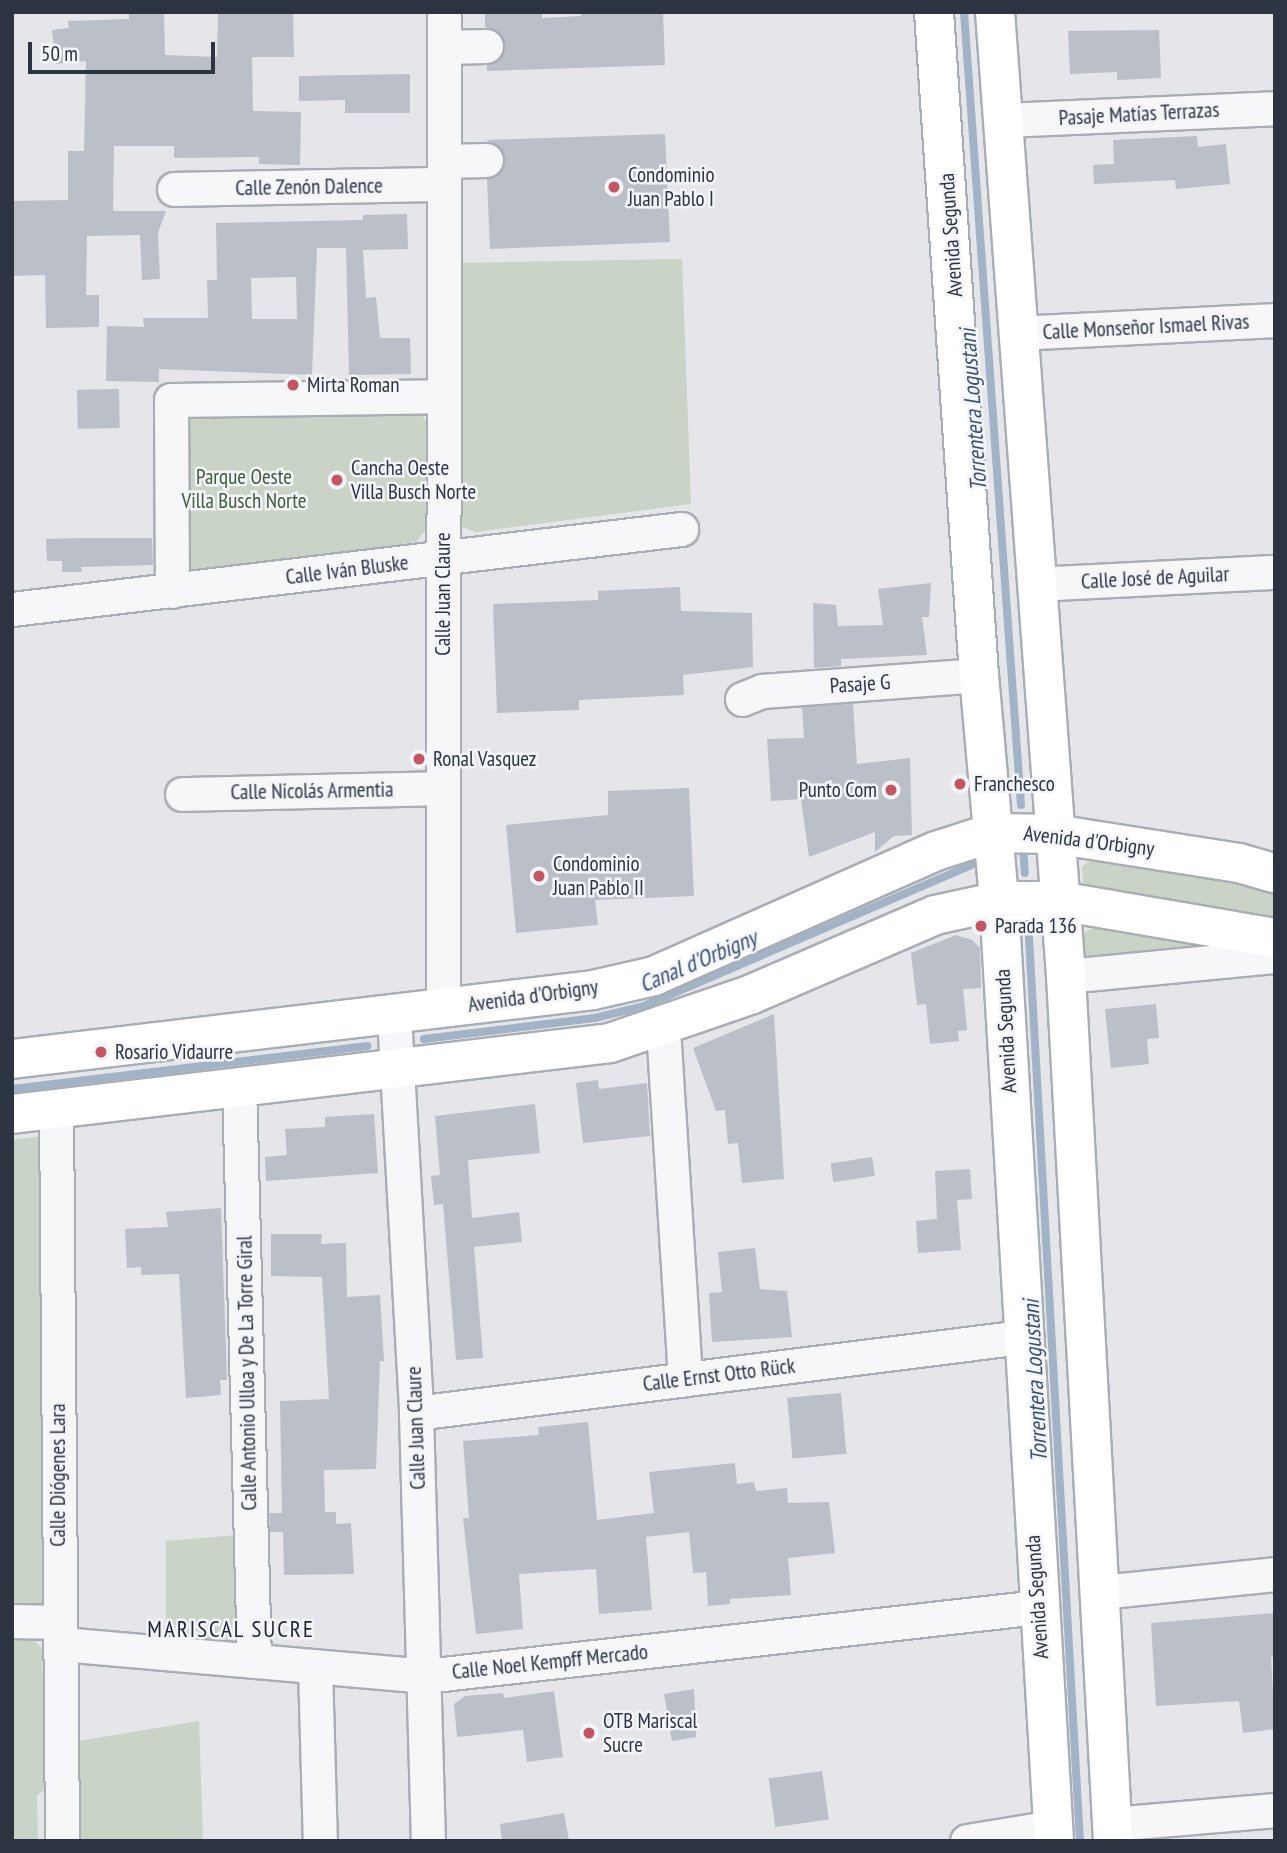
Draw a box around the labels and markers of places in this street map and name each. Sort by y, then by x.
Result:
place label: Condominio Juan Pablo I [628,162,715,212]
marker: Condominio Juan Pablo I [606,179,622,195]
place label: Mirta Roman [307,372,399,398]
marker: Mirta Roman [285,377,301,393]
place label: Cancha Oeste Villa Busch Norte [351,455,476,505]
marker: Cancha Oeste Villa Busch Norte [329,472,345,488]
place label: Ronal Vasquez [433,746,537,772]
marker: Ronal Vasquez [411,751,427,767]
place label: Franchesco [974,771,1055,797]
marker: Franchesco [952,776,968,792]
place label: Punto Com [799,777,877,803]
marker: Punto Com [883,782,899,798]
place label: Condominio Juan Pablo II [553,851,644,901]
marker: Condominio Juan Pablo II [531,868,547,884]
place label: Parada 136 [995,913,1077,939]
marker: Parada 136 [973,918,989,934]
place label: Rosario Vidaurre [115,1039,234,1065]
marker: Rosario Vidaurre [93,1044,109,1060]
place label: OTB Mariscal Sucre [603,1708,697,1758]
marker: OTB Mariscal Sucre [581,1725,597,1741]

